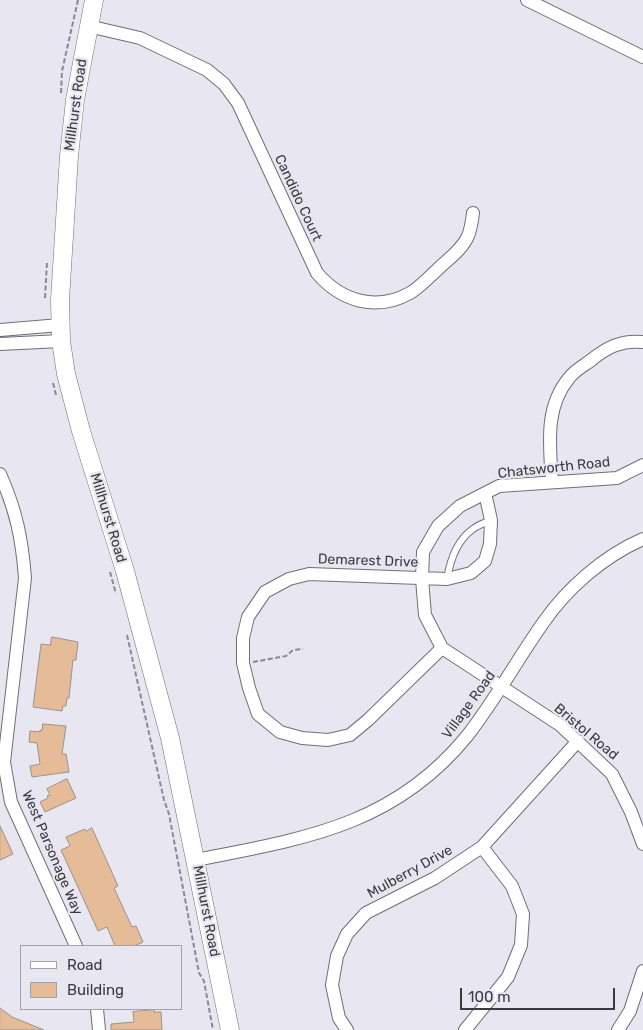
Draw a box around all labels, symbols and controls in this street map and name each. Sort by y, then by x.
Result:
street label: Millhurst Road [61,58,91,152]
street label: Candido Court [271,152,325,244]
street label: Chatsworth Road [497,454,611,482]
street label: Millhurst Road [86,471,130,565]
street label: Demarest Drive [318,551,418,571]
street label: Village Road [439,668,499,742]
street label: Bristol Road [550,700,622,764]
street label: West Parsonage Way [18,788,86,918]
street label: Mulberry Drive [365,842,455,902]
street label: Millhurst Road [189,864,223,958]
legend [20,945,182,1010]
text: Road [67,956,103,974]
scale bar [463,978,618,1010]
text: Building [67,981,124,999]
text: 100 m [468,988,510,1006]

